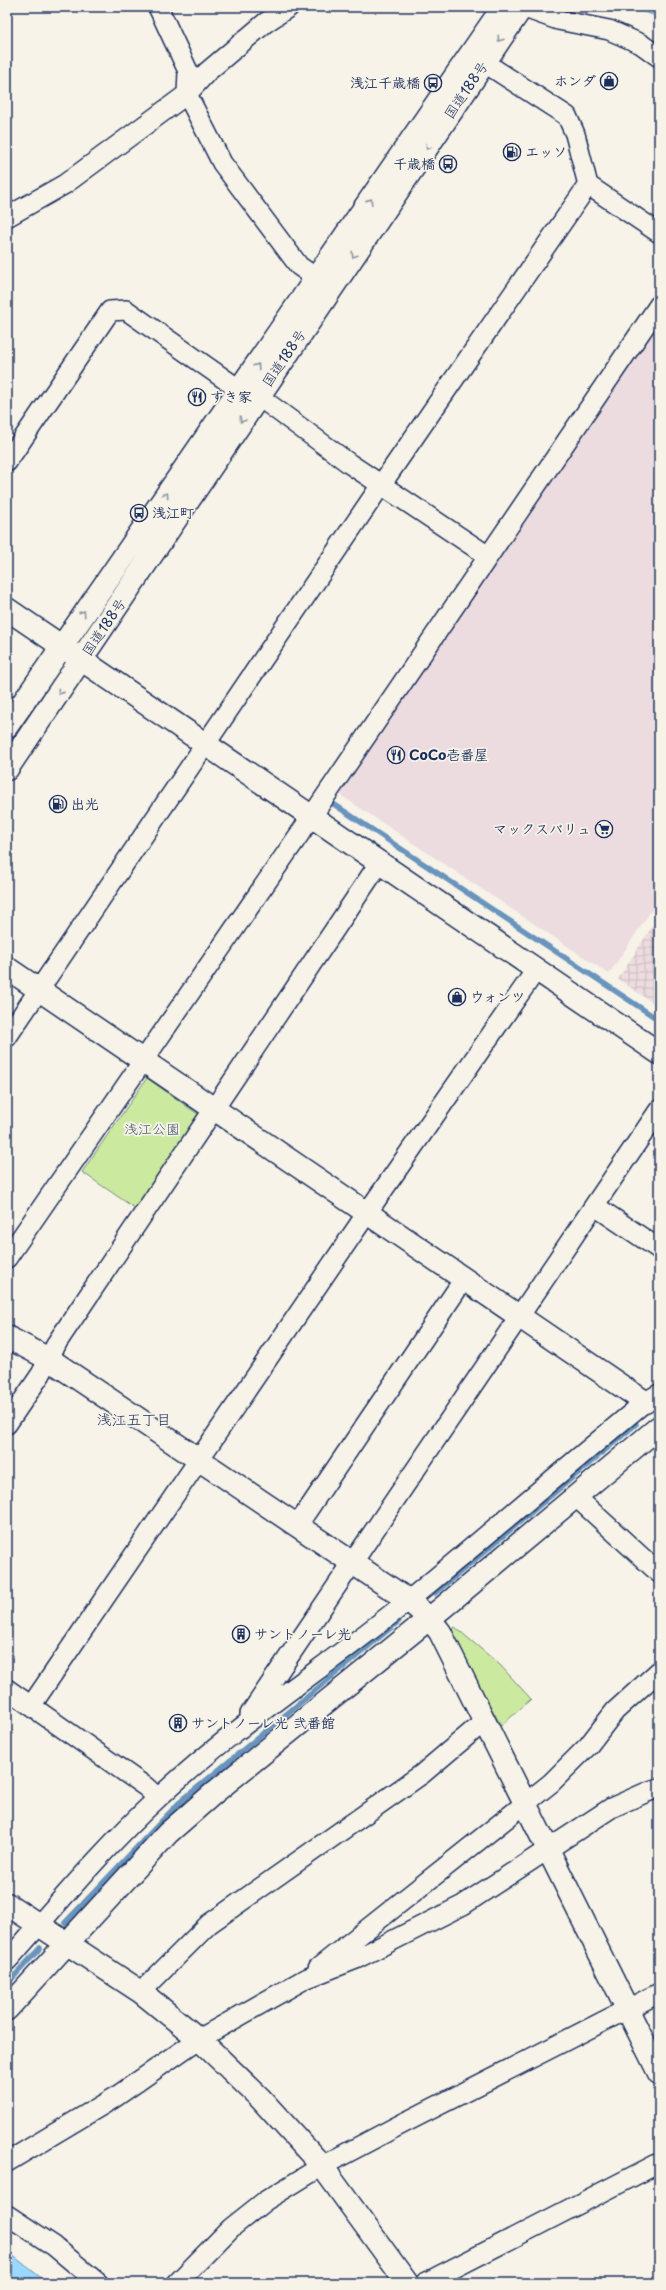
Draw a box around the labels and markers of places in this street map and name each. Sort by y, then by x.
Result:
place label: ホンダ [554,70,596,91]
shop icon: ホンダ [599,71,619,91]
place label: 浅江千歳橋 [350,72,420,93]
bus stop icon: 浅江千歳橋 [423,73,443,93]
place label: エッソ [525,141,567,162]
fuel station icon: エッソ [502,142,522,162]
place label: 千歳橋 [393,153,435,174]
bus stop icon: 千歳橋 [438,154,458,174]
place label: すき家 [210,386,252,407]
restaurant icon: すき家 [187,387,207,407]
place label: 浅江町 [152,502,194,523]
bus stop icon: 浅江町 [129,503,149,523]
place label: CoCo壱番屋 [409,744,488,765]
restaurant icon: CoCo壱番屋 [386,745,406,765]
place label: 出光 [71,793,99,814]
fuel station icon: 出光 [48,794,68,814]
place label: マックスバリュ [493,818,591,839]
supermarket icon: マックスバリュ [594,819,614,839]
place label: ウォンツ [470,986,525,1007]
shop icon: ウォンツ [447,987,467,1007]
place label: サントノーレ光 [254,1623,351,1644]
building icon: サントノーレ光 [231,1624,251,1644]
place label: サントノーレ光 弐番館 [191,1712,335,1733]
building icon: サントノーレ光 弐番館 [168,1713,188,1733]

